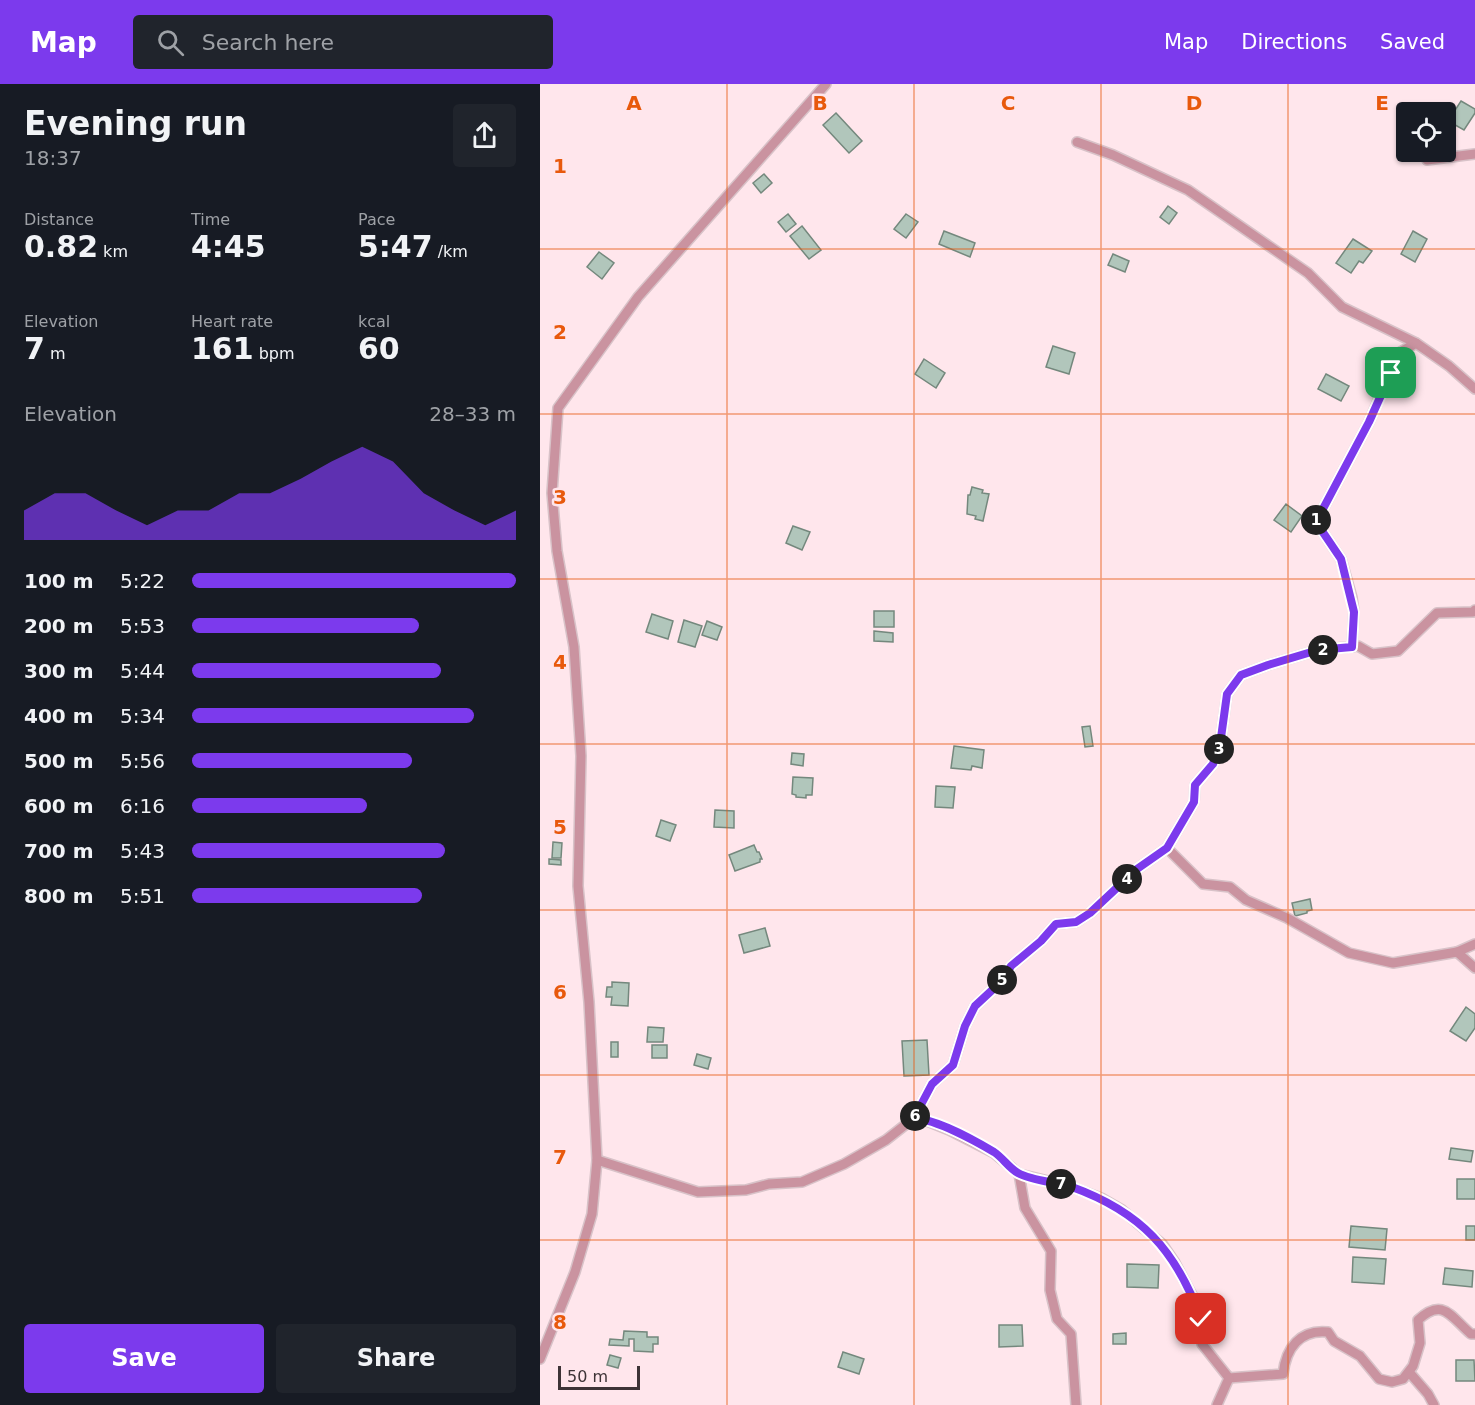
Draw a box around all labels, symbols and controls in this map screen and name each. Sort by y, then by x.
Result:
search box [133,15,553,69]
text: Map [30,26,97,59]
icon: search [154,26,187,59]
text: Search here [202,30,334,55]
text: Map [1164,30,1208,54]
text: Directions [1241,30,1347,54]
text: Saved [1380,30,1445,54]
text: A [626,91,642,115]
text: B [812,91,828,115]
text: C [1001,91,1015,115]
text: D [1186,91,1202,115]
text: E [1375,91,1389,115]
map controls [1396,102,1456,162]
button: locate [1396,102,1456,162]
text: Evening run [24,104,247,143]
button: share [453,104,516,167]
text: 18:37 [24,146,82,170]
text: 1 [553,154,567,178]
text: Distance [24,210,94,229]
text: Time [191,210,230,229]
text: Pace [358,210,395,229]
text: 0.82 [24,229,98,264]
text: 4:45 [191,229,266,264]
text: 5:47 [358,229,433,264]
text: km [98,242,128,261]
text: /km [433,242,468,261]
text: Elevation [24,312,98,331]
text: Heart rate [191,312,273,331]
text: kcal [358,312,390,331]
text: 2 [553,320,567,344]
text: 7 [24,331,45,366]
text: 161 [191,331,254,366]
text: 60 [358,331,400,366]
text: m [45,344,66,363]
text: bpm [254,344,295,363]
pin [1365,347,1416,398]
icon: arrive [1374,356,1407,389]
text: Elevation [24,402,117,426]
text: 28–33 m [429,402,516,426]
text: 3 [553,485,567,509]
pin: 1 [1301,505,1331,535]
text: 1 [1310,510,1322,529]
text: 100 m [24,569,94,593]
text: 5:22 [120,569,165,593]
text: 200 m [24,614,94,638]
text: 5:53 [120,614,165,638]
pin: 2 [1308,635,1338,665]
text: 2 [1317,640,1329,659]
text: 4 [553,650,567,674]
text: 300 m [24,659,94,683]
text: 5:44 [120,659,165,683]
text: 400 m [24,704,94,728]
text: 5:34 [120,704,165,728]
pin: 3 [1204,734,1234,764]
text: 3 [1213,739,1225,758]
text: 500 m [24,749,94,773]
text: 5:56 [120,749,165,773]
text: 600 m [24,794,94,818]
text: 6:16 [120,794,165,818]
text: 5 [553,815,567,839]
text: 700 m [24,839,94,863]
text: 5:43 [120,839,165,863]
pin: 4 [1112,864,1142,894]
text: 4 [1121,869,1133,888]
text: 800 m [24,884,94,908]
text: 5:51 [120,884,165,908]
pin: 5 [987,965,1017,995]
text: 5 [996,970,1008,989]
text: 6 [553,980,567,1004]
pin: 6 [900,1101,930,1131]
text: 6 [909,1106,921,1125]
text: 7 [553,1145,567,1169]
pin: 7 [1046,1169,1076,1199]
text: 7 [1055,1174,1067,1193]
pin [1175,1293,1226,1344]
icon: check [1184,1302,1217,1335]
text: 8 [553,1310,567,1334]
button: Save [24,1324,264,1393]
button: Share [276,1324,516,1393]
scale bar [558,1363,640,1390]
text: 50 m [567,1367,608,1386]

